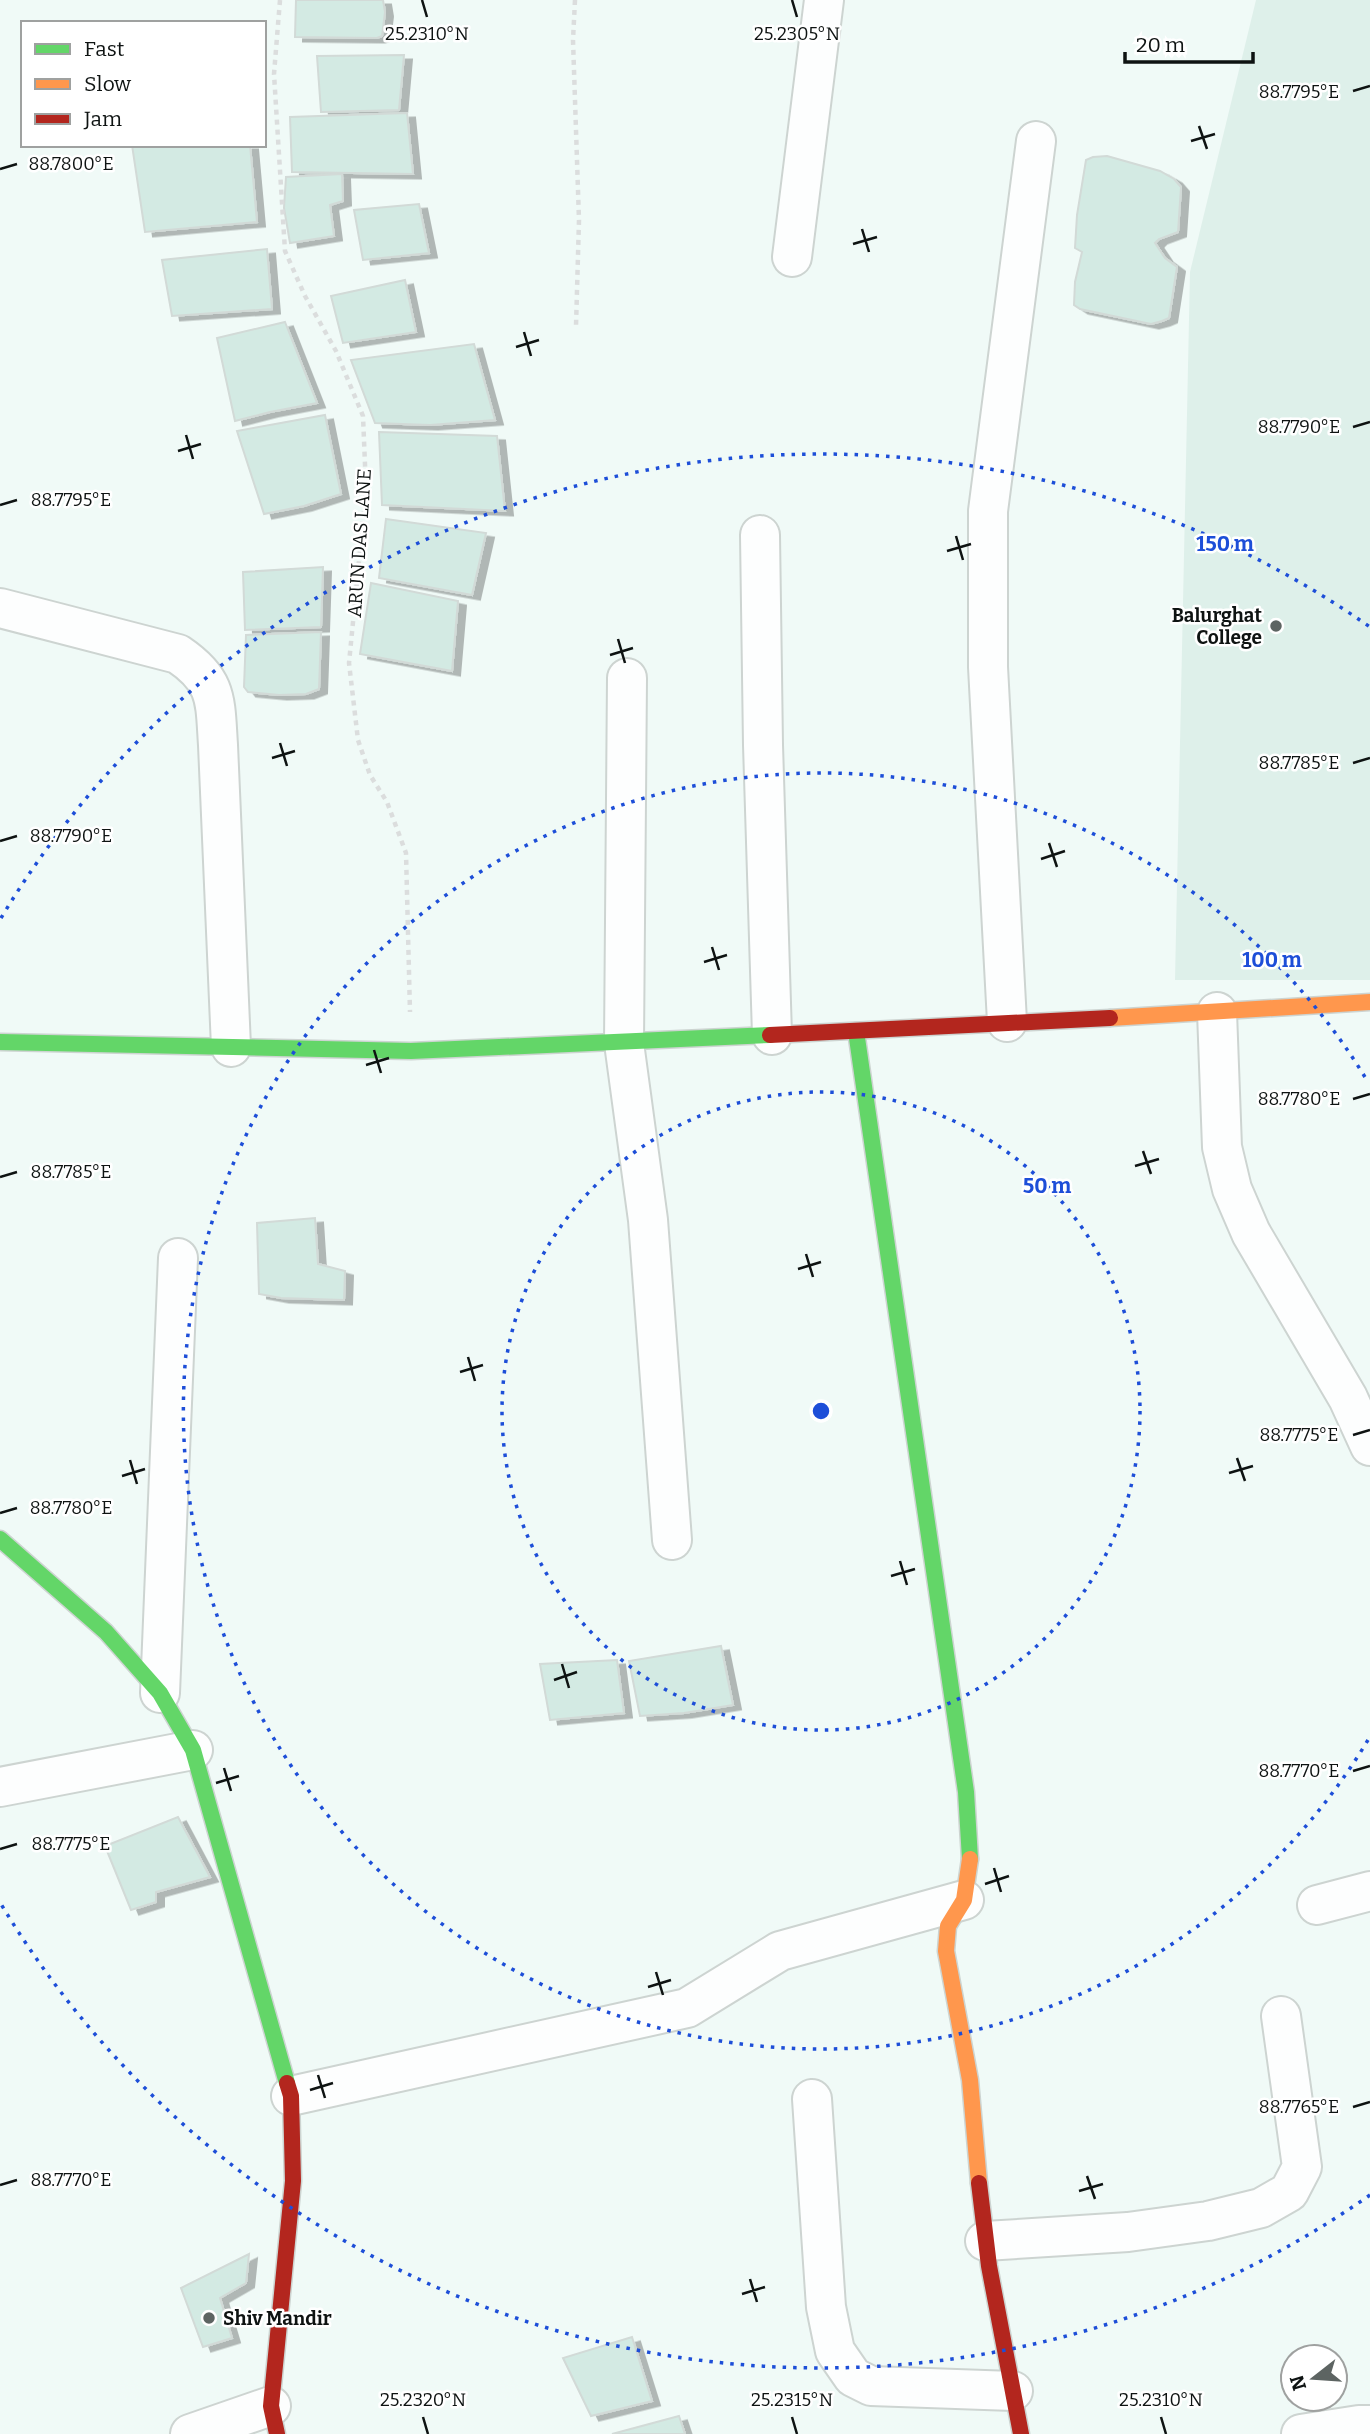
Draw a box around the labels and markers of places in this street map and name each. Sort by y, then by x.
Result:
place label: Balurghat College [1172,604,1262,649]
marker: Balurghat College [1268,618,1284,634]
centre of rings [809,1399,833,1423]
place label: Shiv Mandir [223,2307,332,2330]
marker: Shiv Mandir [201,2310,217,2326]

